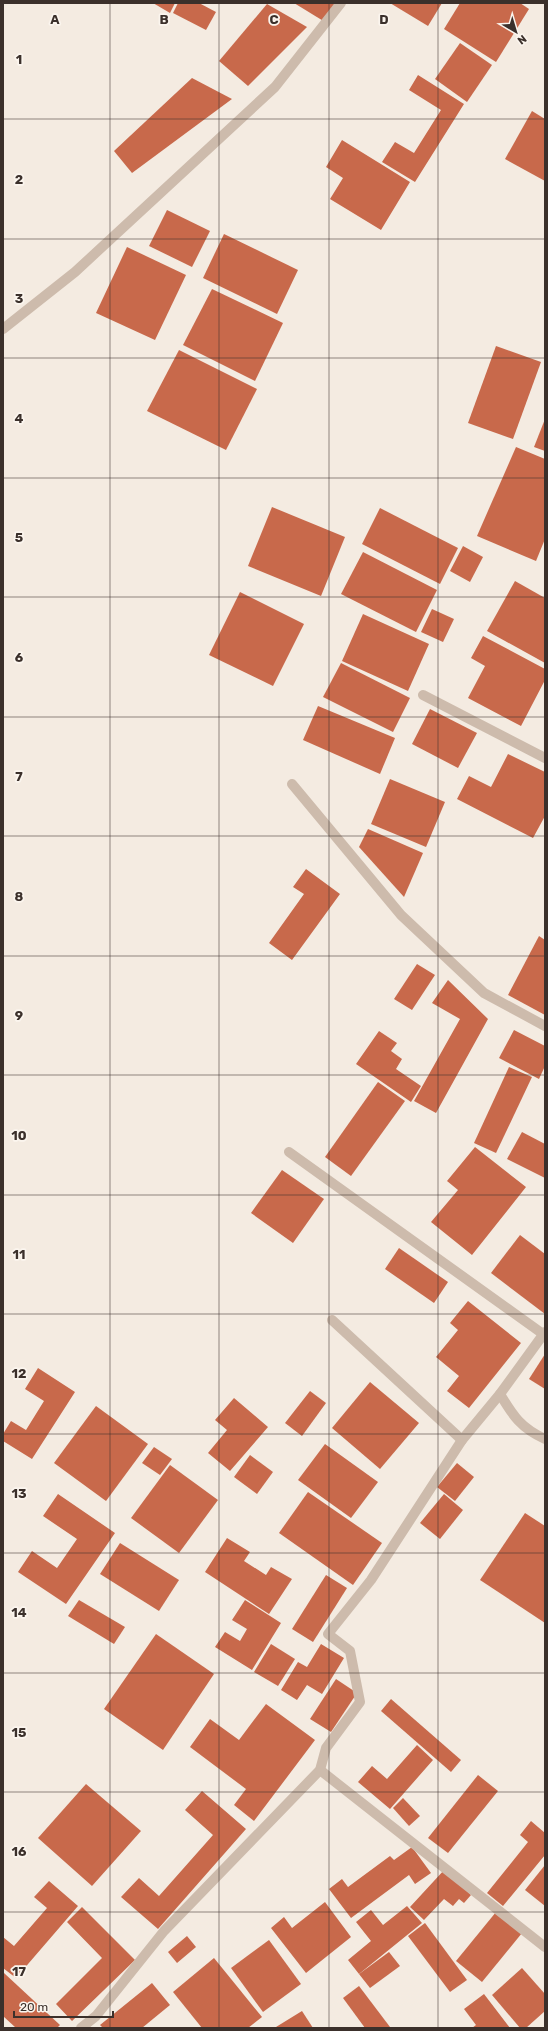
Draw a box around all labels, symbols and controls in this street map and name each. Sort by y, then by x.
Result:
text: A [50,12,60,27]
text: B [159,12,169,27]
text: C [269,12,279,27]
text: D [379,12,389,27]
north arrow [496,12,536,52]
text: N [515,32,529,47]
text: 1 [16,52,22,67]
text: 2 [15,172,23,187]
text: 3 [15,291,24,306]
text: 4 [15,411,24,426]
text: 5 [15,530,23,545]
text: 6 [15,650,24,665]
text: 7 [15,769,23,784]
text: 8 [15,889,24,904]
text: 9 [15,1008,23,1023]
text: 10 [11,1128,27,1143]
text: 11 [13,1247,25,1262]
text: 12 [12,1366,26,1381]
text: 13 [11,1486,27,1501]
text: 14 [11,1605,27,1620]
text: 15 [12,1725,26,1740]
text: 16 [12,1844,27,1859]
text: 17 [12,1964,27,1979]
scale bar [14,1993,113,2019]
text: 20 m [20,2000,48,2014]

